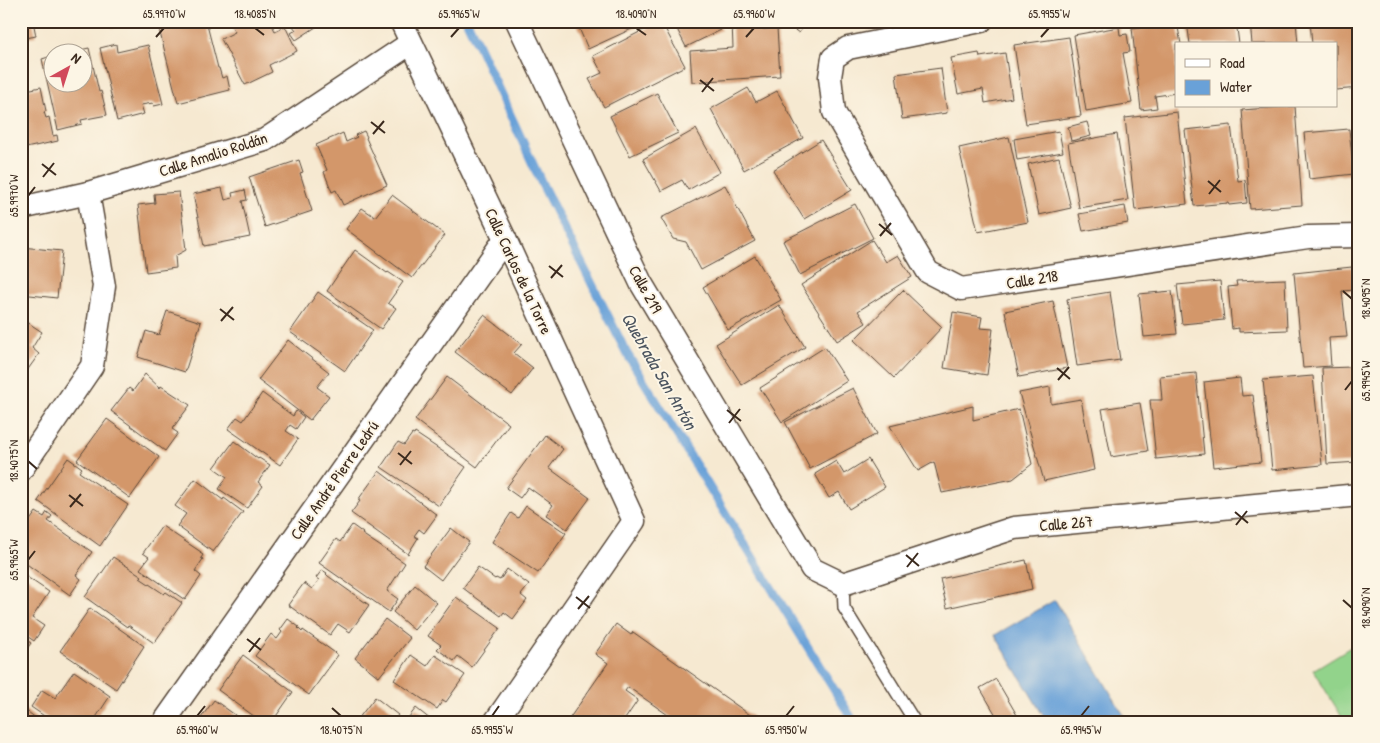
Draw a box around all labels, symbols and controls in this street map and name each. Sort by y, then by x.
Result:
text: 65.9970°W [143,5,186,22]
text: 18.4085°N [234,5,276,22]
text: 65.9965°W [438,5,480,22]
text: 18.4090°N [616,5,656,22]
text: 65.9960°W [733,5,775,22]
text: 65.9955°W [1028,5,1070,22]
north arrow [42,42,92,92]
legend [1175,42,1338,108]
text: N [68,48,86,68]
text: Road [1220,52,1245,73]
text: Water [1220,76,1252,97]
street label: Calle Amalio Roldán [156,126,270,182]
text: 65.9970°W [5,174,22,217]
street label: Calle Carlos de la Torre [480,204,558,338]
street label: Calle 219 [624,261,668,317]
street label: Calle 218 [1004,264,1060,294]
text: 18.4095°N [1357,279,1374,319]
water label: Quebrada San Antón [616,307,704,436]
text: 65.9945°W [1357,360,1374,402]
street label: Calle André Pierre Ledrú [285,416,384,544]
text: 18.4075°N [5,440,22,482]
street label: Calle 267 [1038,510,1094,536]
text: 65.9965°W [5,539,22,581]
text: 18.4090°N [1357,588,1374,628]
text: 65.9960°W [176,721,218,738]
text: 18.4075°N [320,721,362,738]
text: 65.9955°W [471,721,513,738]
text: 65.9950°W [765,721,808,738]
text: 65.9945°W [1061,721,1102,738]

